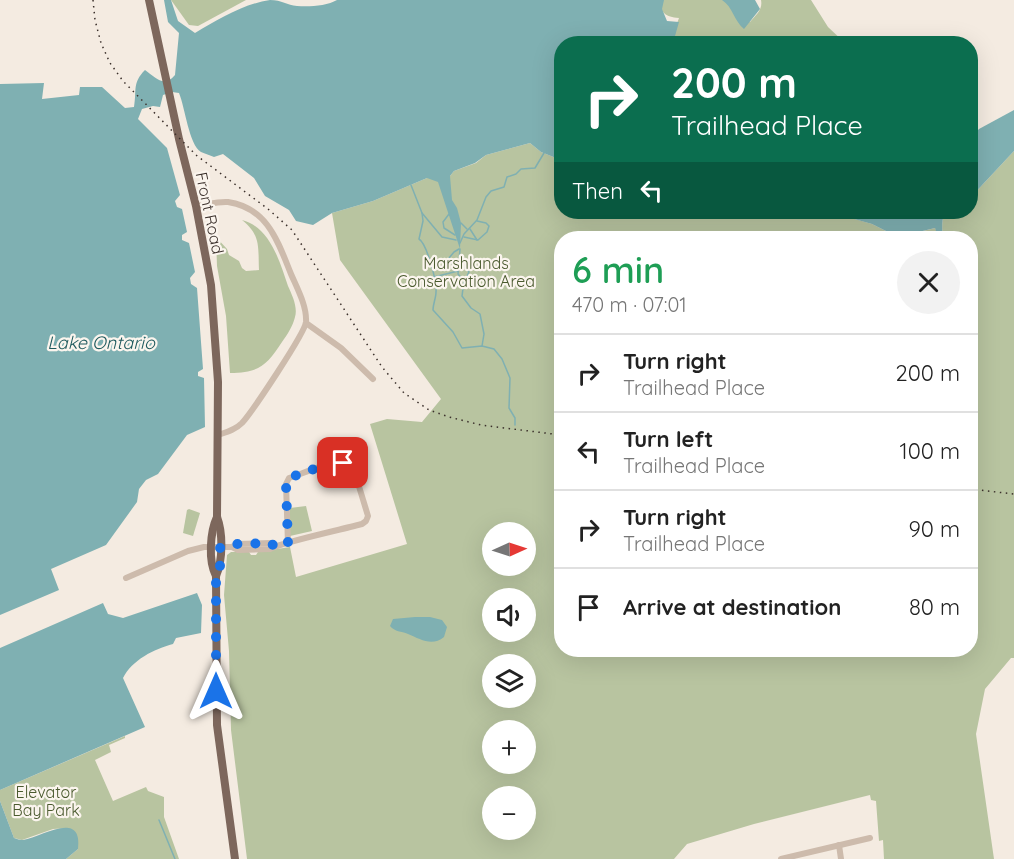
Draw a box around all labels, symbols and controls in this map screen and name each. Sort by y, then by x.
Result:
text: 200 m [671,56,797,109]
icon: right [572,60,650,138]
text: Trailhead Place [671,108,863,142]
street label: Front Road [192,170,228,256]
icon: left [635,174,668,207]
text: Then [572,177,623,205]
text: 6 min [572,247,664,292]
button: close [897,251,960,314]
park label: Marshlands Conservation Area [397,253,535,291]
text: 470 m · 07:01 [572,292,687,317]
water label: Lake Ontario [47,331,156,354]
text: Turn right [623,347,727,375]
icon: right [572,357,605,390]
text: 200 m [896,359,960,387]
text: Trailhead Place [623,375,765,400]
text: Turn left [623,425,713,453]
icon: left [572,435,605,468]
pin [317,437,368,488]
text: 100 m [900,437,960,465]
icon: arrive [326,446,359,479]
text: Trailhead Place [623,453,765,478]
text: Turn right [623,503,727,531]
icon: right [572,513,605,546]
text: 90 m [909,515,960,543]
north arrow [482,522,536,576]
map controls [482,522,536,840]
text: Trailhead Place [623,531,765,556]
button: sound [482,588,536,642]
icon: arrive [572,591,605,624]
text: Arrive at destination [623,593,841,621]
text: 80 m [909,593,960,621]
button: layers [482,654,536,708]
position arrow [184,659,248,723]
button: + [482,720,536,774]
park label: Elevator Bay Park [12,782,80,820]
button: − [482,786,536,840]

